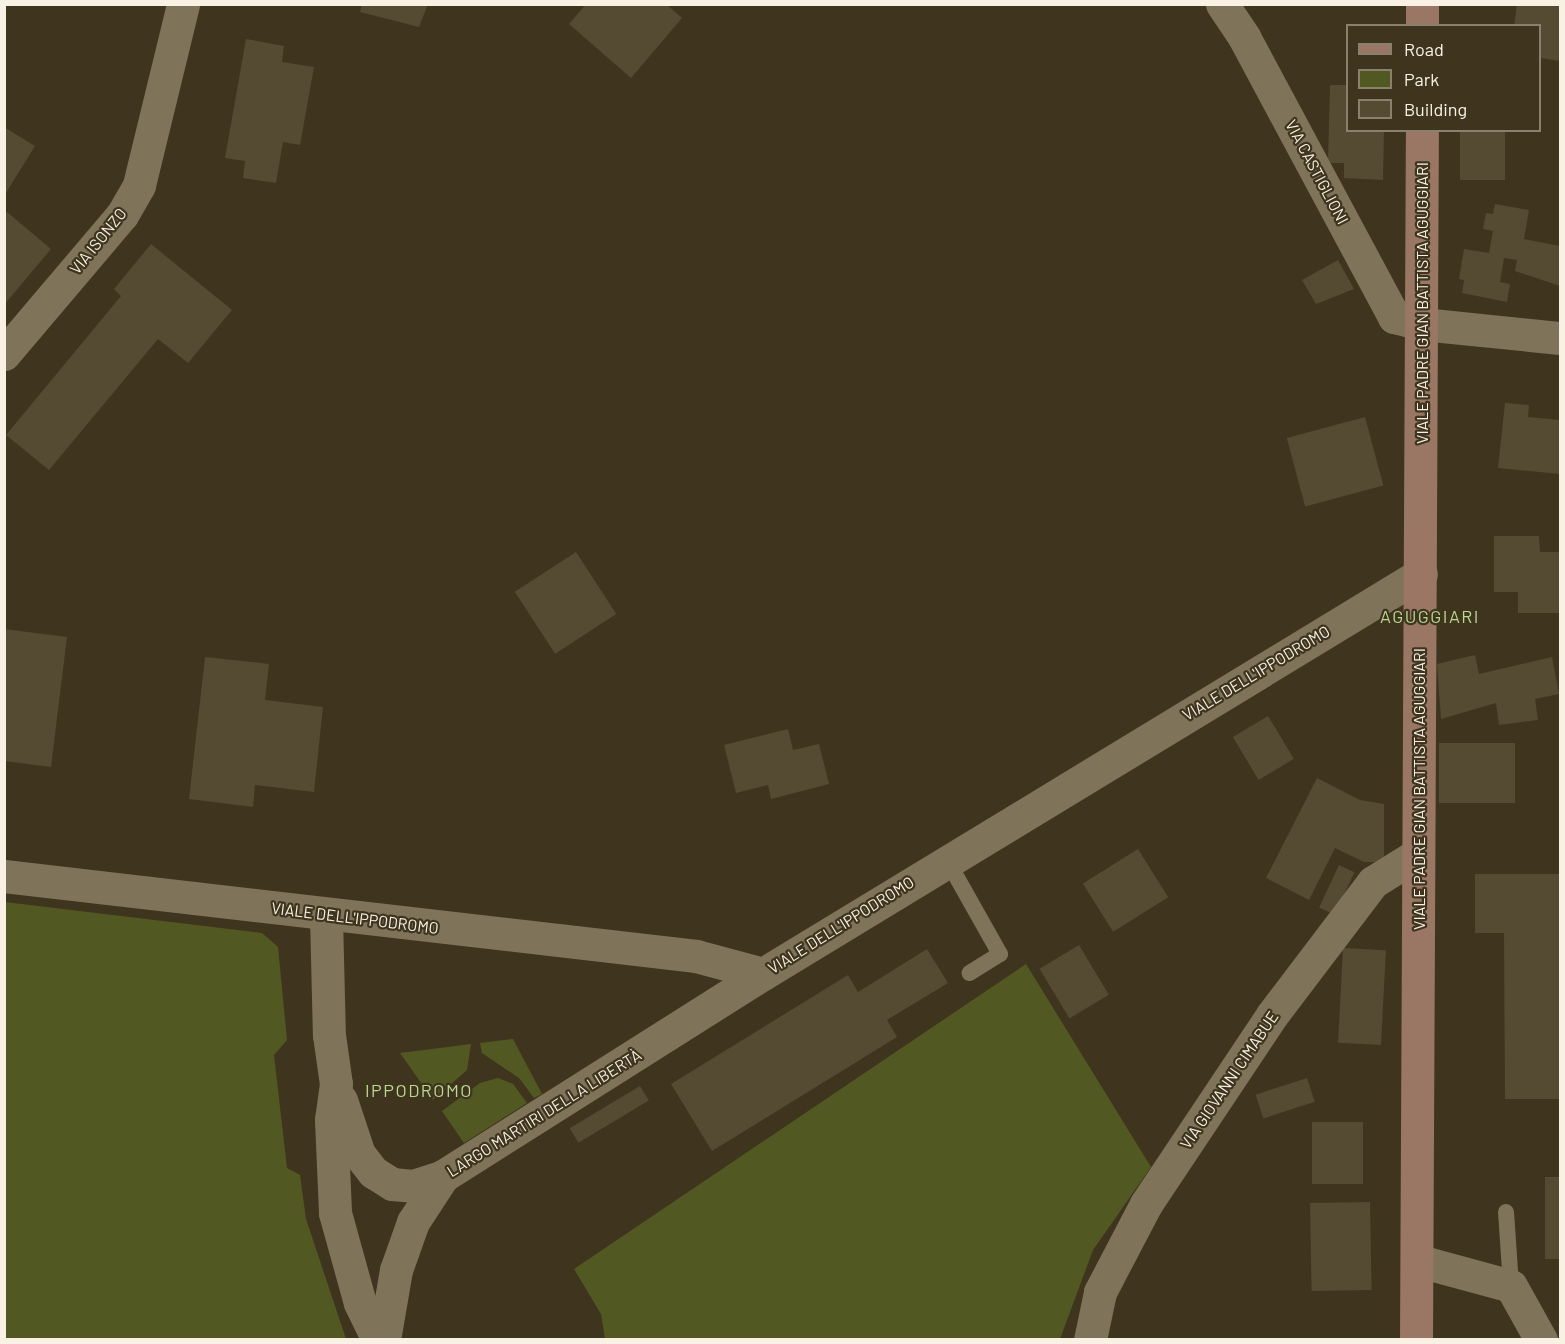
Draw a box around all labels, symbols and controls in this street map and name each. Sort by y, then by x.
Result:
legend [1346,24,1541,132]
text: Road [1404,38,1444,60]
text: Park [1404,68,1439,90]
text: Building [1404,98,1467,120]
street label: VIA CASTIGLIONI [1281,116,1353,228]
street label: VIALE PADRE GIAN BATTISTA AGUGGIARI [1412,162,1432,444]
street label: VIA ISONZO [66,204,130,278]
district label: AGUGGIARI [1380,605,1480,627]
street label: VIALE DELL'IPPODROMO [1179,621,1333,725]
street label: VIALE PADRE GIAN BATTISTA AGUGGIARI [1409,648,1429,930]
street label: VIALE DELL'IPPODROMO [764,872,918,978]
street label: VIALE DELL'IPPODROMO [270,898,440,938]
street label: VIA GIOVANNI CIMABUE [1176,1008,1282,1152]
street label: LARGO MARTIRI DELLA LIBERTÀ [443,1045,645,1181]
district label: IPPODROMO [365,1079,473,1101]

